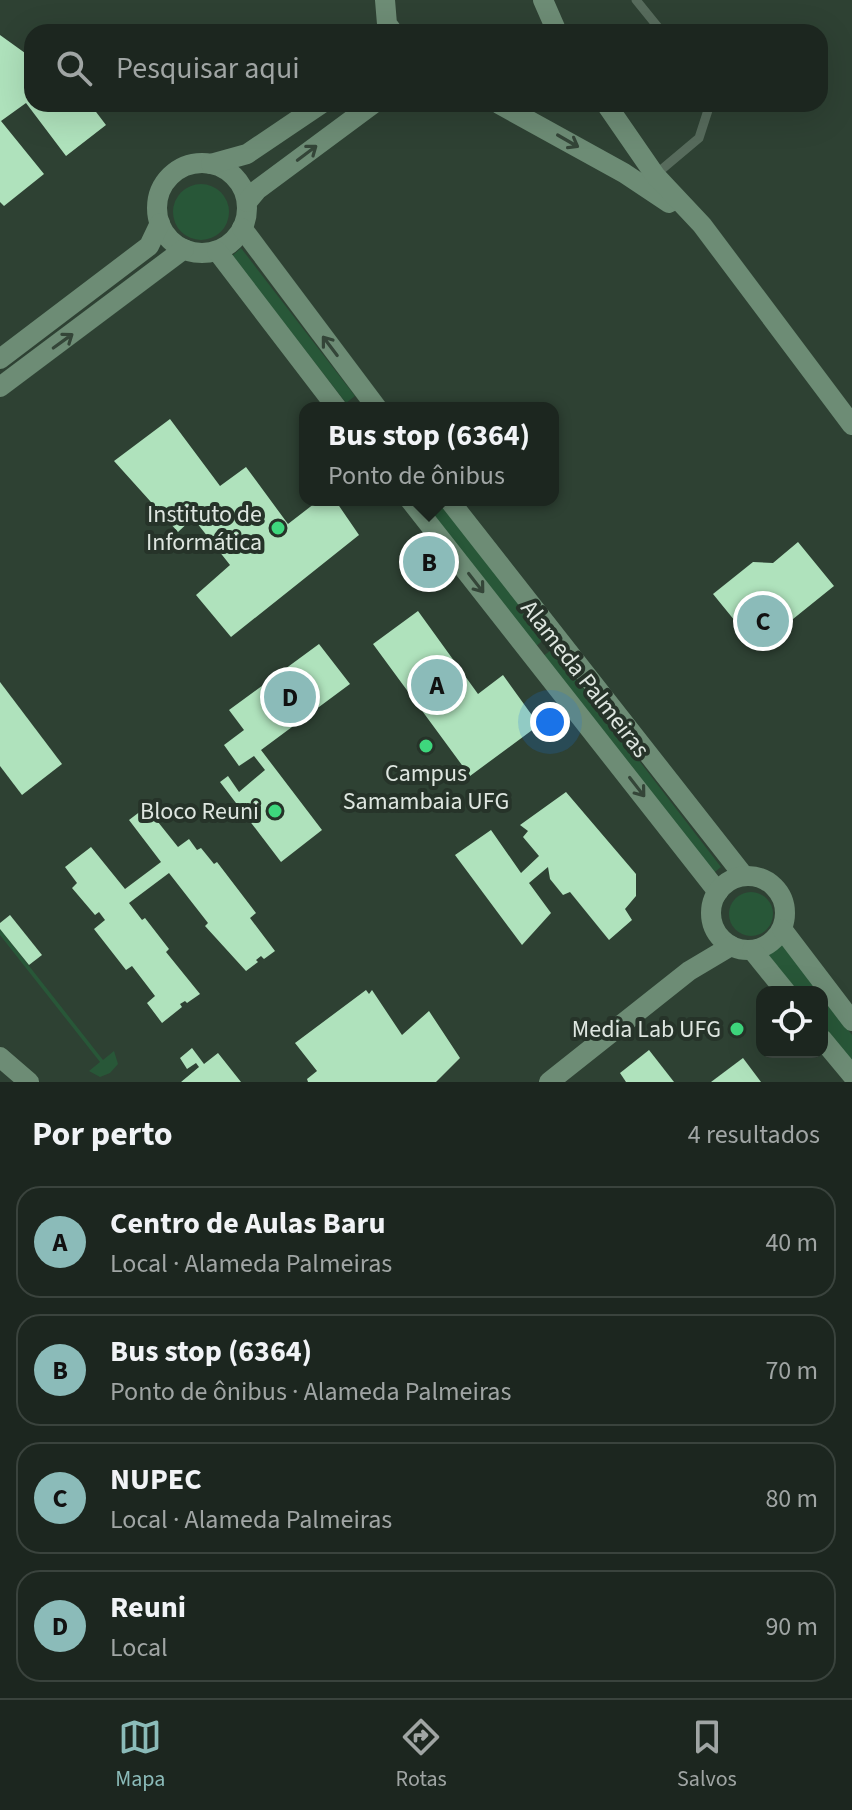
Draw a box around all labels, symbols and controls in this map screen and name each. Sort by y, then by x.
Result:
search box [24,24,828,112]
icon: search [52,46,96,90]
text: Pesquisar aqui [116,47,300,90]
one-way arrow [555,134,579,149]
one-way arrow [296,145,317,162]
one-way arrow [52,333,73,350]
one-way arrow [322,336,339,357]
popup [299,402,559,506]
text: Bus stop (6364) [328,414,530,457]
text: Ponto de ônibus [328,457,505,494]
place label: Instituto de Informática [146,497,262,560]
marker: Instituto de Informática [269,519,287,537]
pin: B [403,532,455,592]
one-way arrow [467,572,485,593]
pin: C [737,591,789,651]
street label: Alameda Palmeiras [512,593,658,765]
pin: A [411,655,463,715]
pin: D [264,667,316,727]
your location [530,702,570,742]
marker: Campus Samambaia UFG [417,737,435,755]
place label: Campus Samambaia UFG [343,756,509,819]
one-way arrow [628,776,645,797]
place label: Bloco Reuni [140,794,259,829]
marker: Bloco Reuni [266,802,284,820]
map controls [756,986,828,1058]
button: locate [756,986,828,1058]
place label: Media Lab UFG [572,1012,721,1047]
marker: Media Lab UFG [728,1020,746,1038]
text: Por perto [32,1110,173,1159]
text: 4 resultados [688,1116,820,1153]
text: Centro de Aulas Baru [110,1202,385,1245]
text: A [53,1224,67,1261]
text: 40 m [765,1224,818,1261]
text: Local · Alameda Palmeiras [110,1245,392,1282]
text: Bus stop (6364) [110,1330,312,1373]
text: B [52,1352,68,1389]
text: 70 m [765,1352,818,1389]
text: Ponto de ônibus · Alameda Palmeiras [110,1373,511,1410]
text: NUPEC [110,1458,202,1501]
text: C [52,1480,68,1517]
text: 80 m [765,1480,818,1517]
text: Local · Alameda Palmeiras [110,1501,392,1538]
text: Reuni [110,1586,186,1629]
text: D [52,1608,68,1645]
text: 90 m [765,1608,818,1645]
text: Local [110,1629,168,1666]
tab: Mapa [115,1715,165,1795]
tab: Rotas [396,1715,447,1795]
tab: Salvos [677,1715,737,1795]

